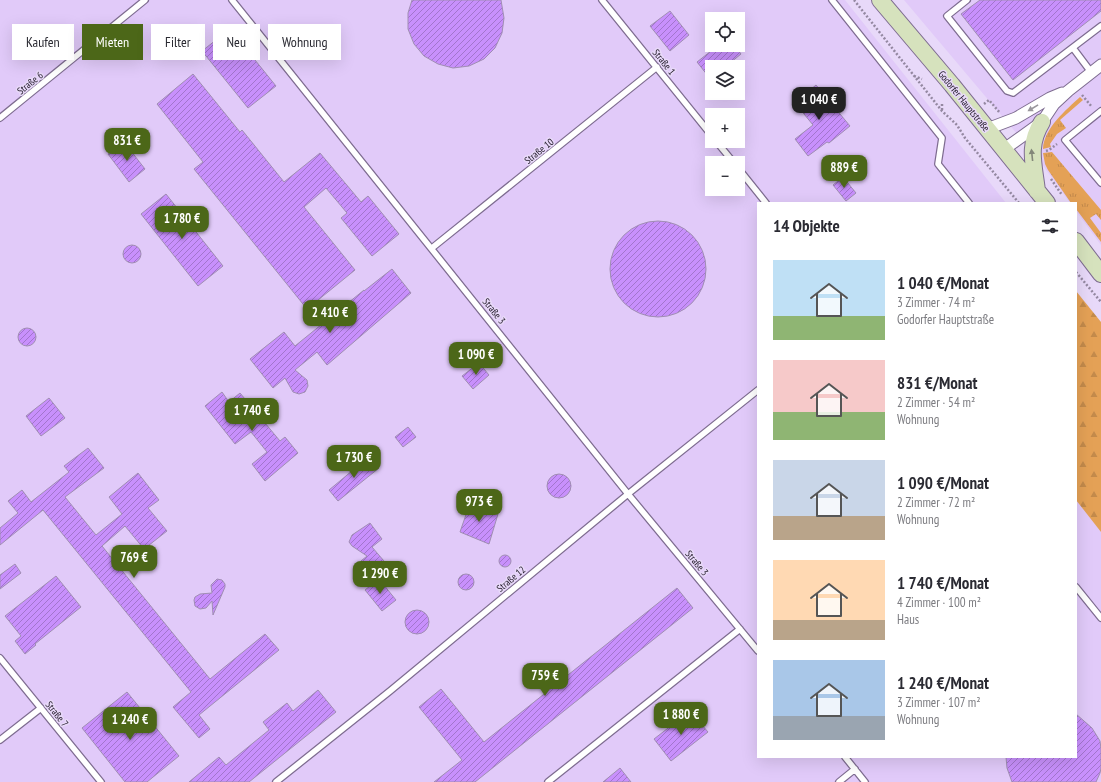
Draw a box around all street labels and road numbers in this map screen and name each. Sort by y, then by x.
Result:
street label: Straße 1 [650,46,678,78]
street label: Straße 6 [14,68,46,97]
street label: Godorfer Hauptstraße [935,68,993,134]
street label: Straße 10 [522,135,557,167]
street label: Straße 3 [480,295,508,327]
street label: Straße 3 [683,548,711,578]
street label: Straße 12 [494,563,528,595]
street label: Straße 7 [43,698,71,730]

